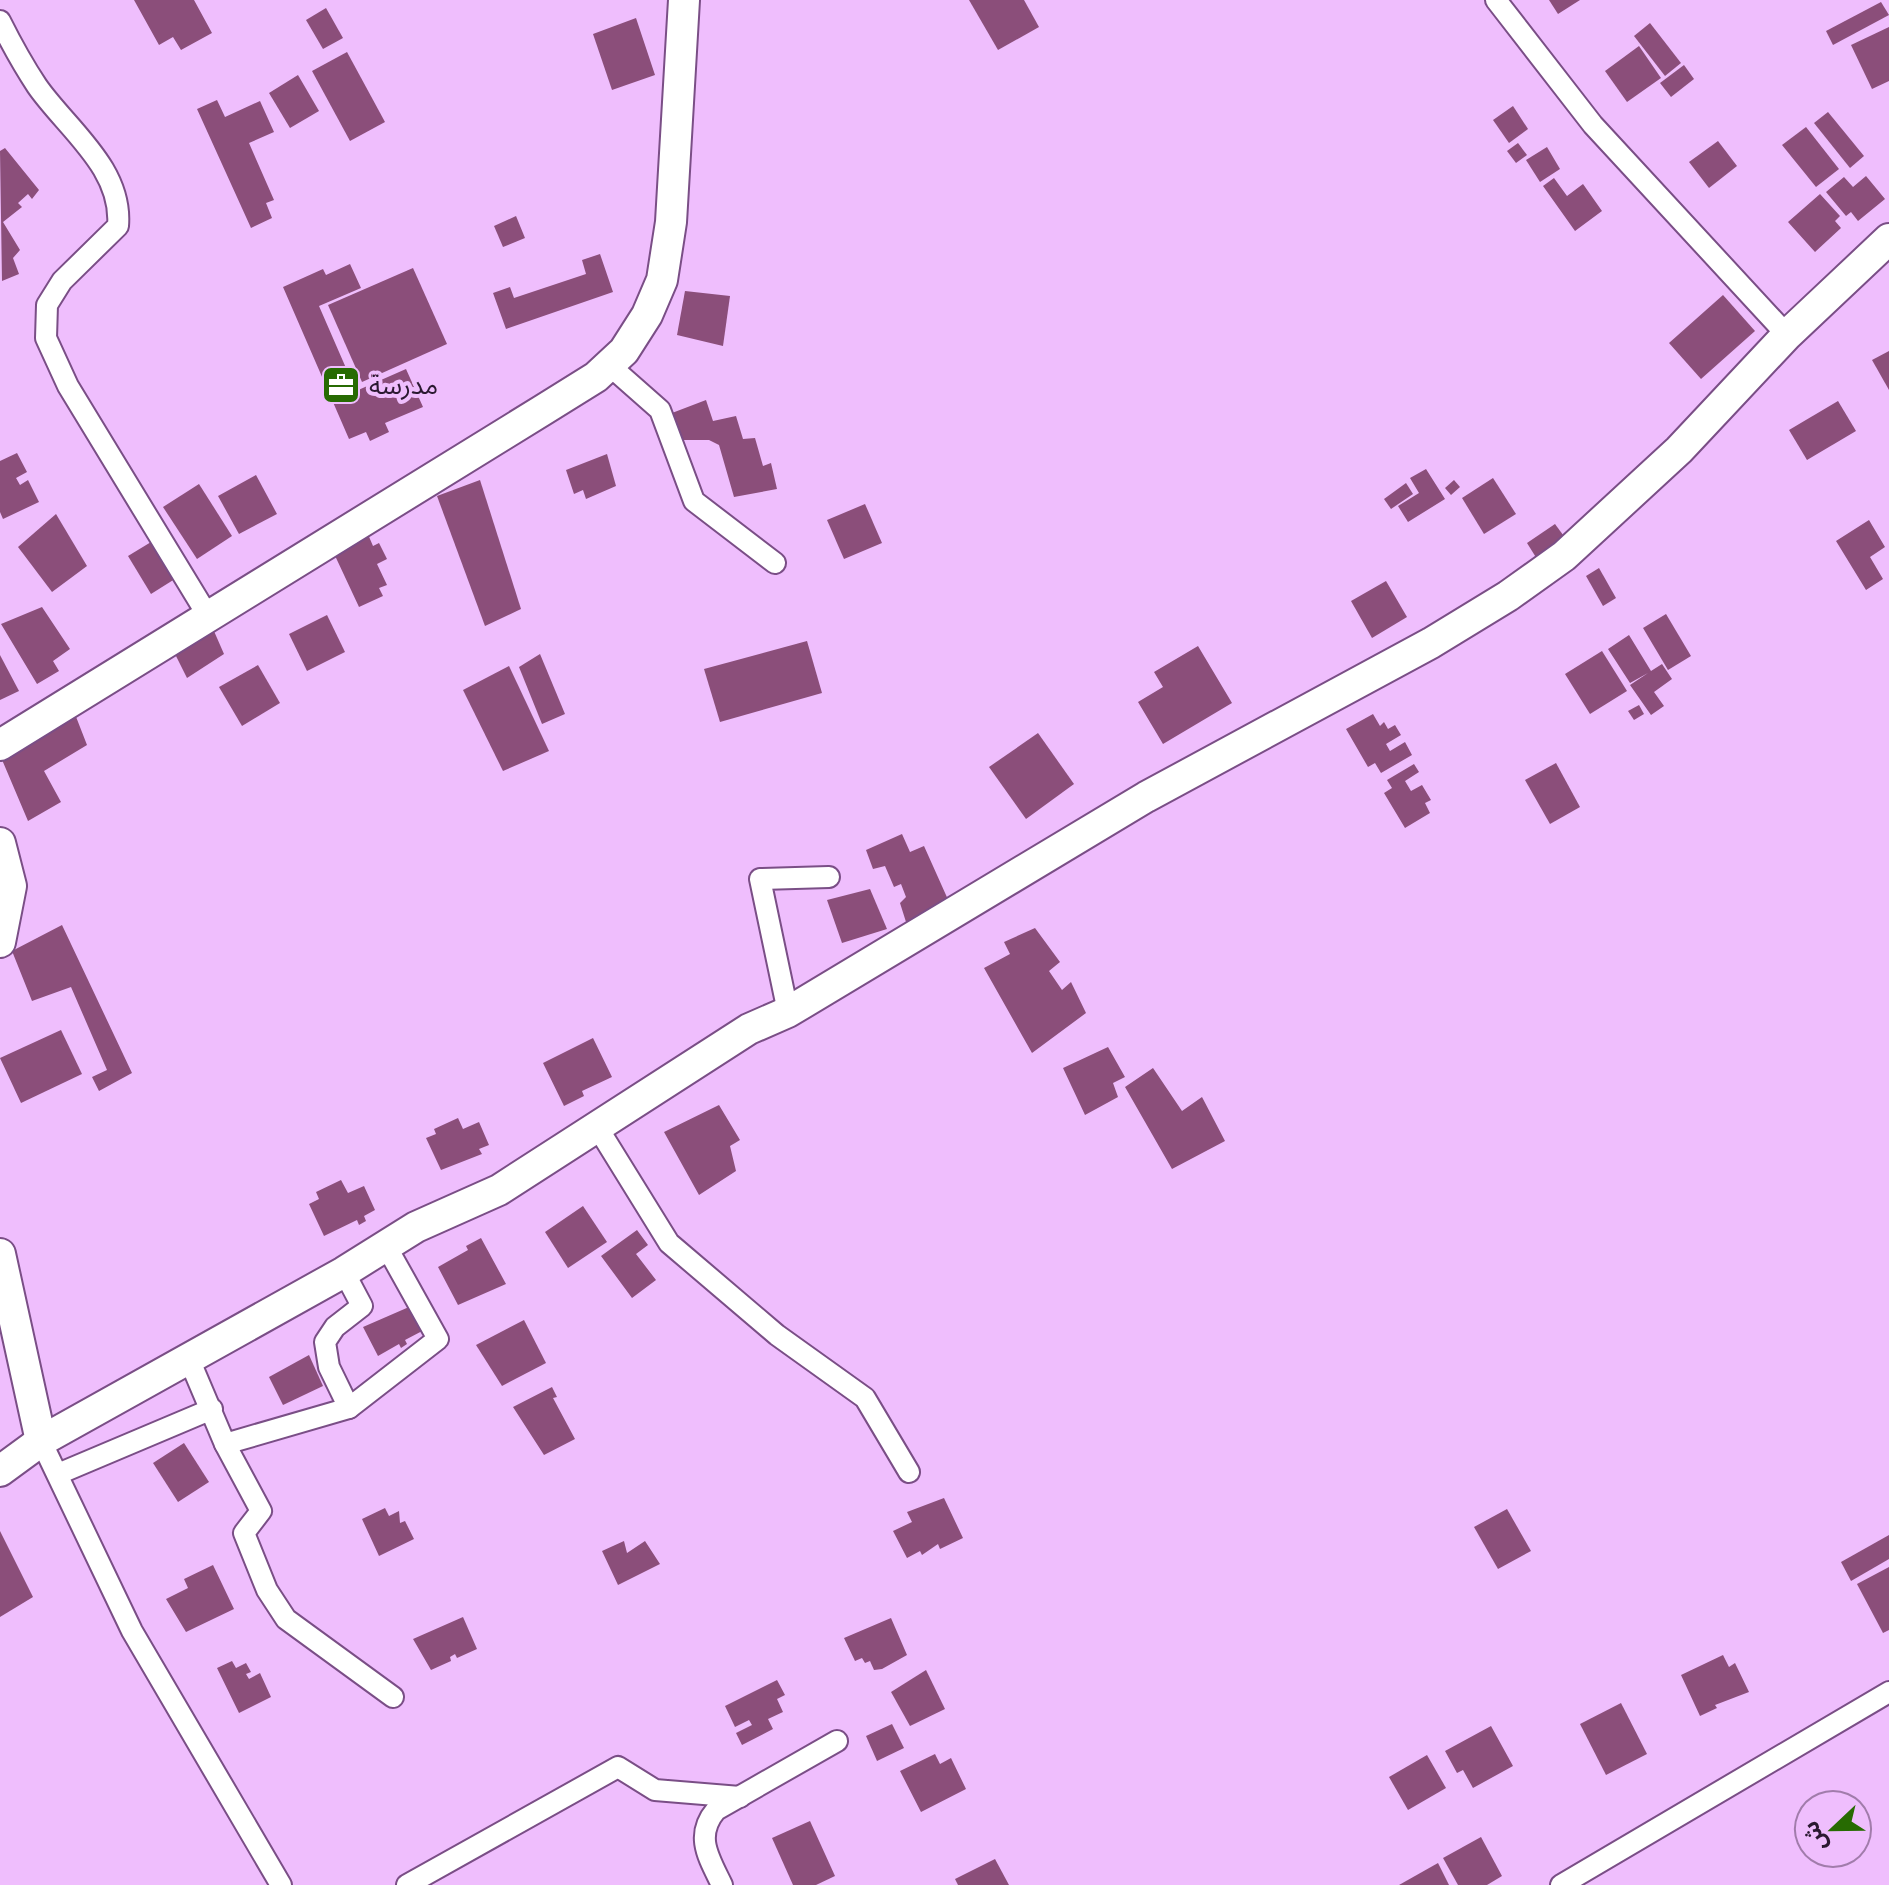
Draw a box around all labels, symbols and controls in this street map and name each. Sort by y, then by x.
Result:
office icon: مدرسة [320,364,362,406]
place label: مدرسة [369,367,438,403]
north arrow [1793,1789,1873,1869]
text: ش [1795,1817,1835,1856]

